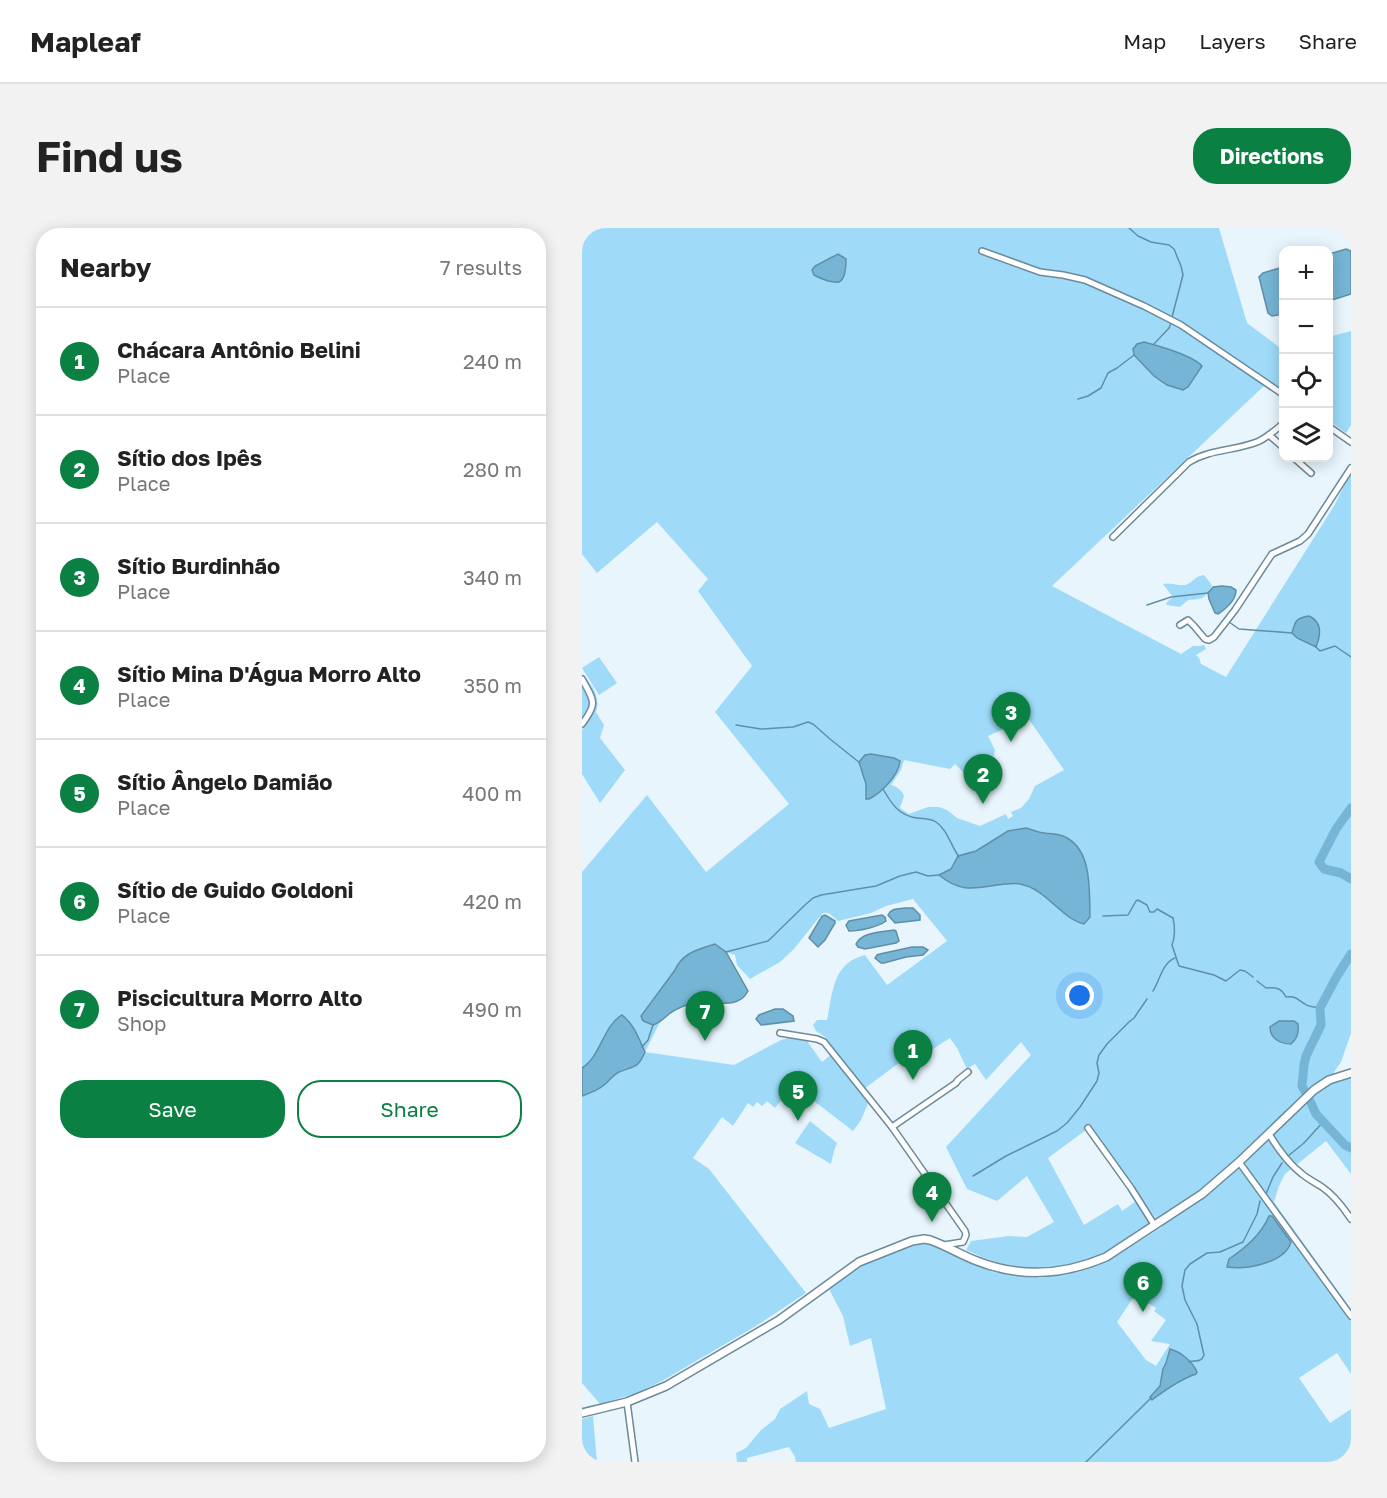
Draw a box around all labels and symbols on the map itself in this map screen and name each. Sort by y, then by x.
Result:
pin: 3 [992,692,1030,742]
pin: 2 [964,754,1002,804]
your location [1065,981,1094,1010]
pin: 7 [686,992,724,1041]
pin: 1 [894,1030,932,1080]
pin: 5 [778,1072,818,1121]
pin: 4 [912,1172,952,1222]
pin: 6 [1124,1262,1162,1312]

